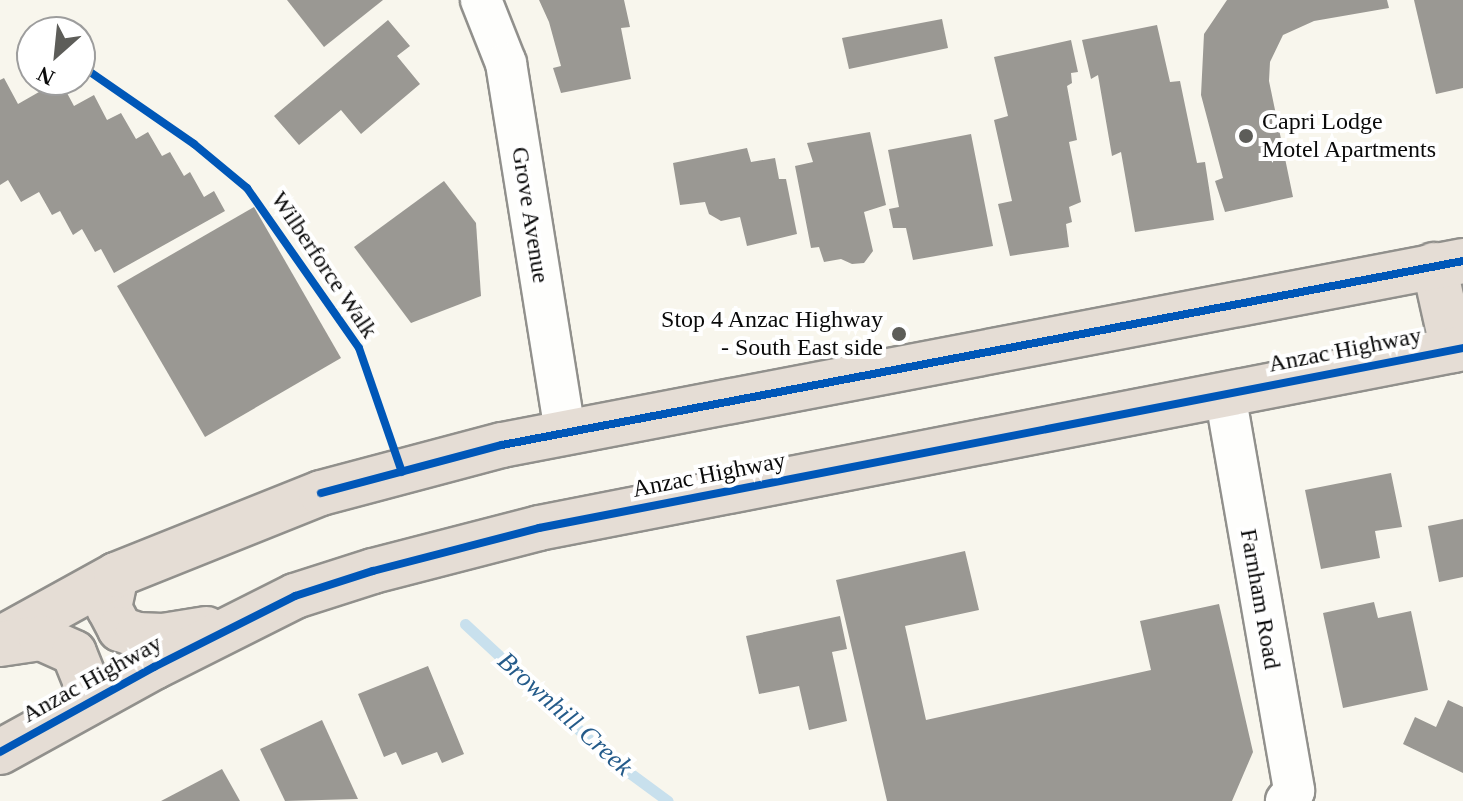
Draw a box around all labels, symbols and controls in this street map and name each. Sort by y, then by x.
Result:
north arrow [16,16,96,96]
text: N [33,61,59,91]
place label: Capri Lodge Motel Apartments [1262,108,1437,164]
marker: Capri Lodge Motel Apartments [1237,127,1255,145]
street label: Grove Avenue [505,144,555,286]
street label: Wilberforce Walk [264,186,384,344]
place label: Stop 4 Anzac Highway - South East side [660,306,883,362]
street label: Anzac Highway [1266,321,1424,379]
marker: Stop 4 Anzac Highway - South East side [890,325,908,343]
street label: Anzac Highway [630,446,788,504]
street label: Farnham Road [1233,527,1287,671]
street label: Anzac Highway [17,629,167,729]
water label: Brownhill Creek [491,645,639,783]

